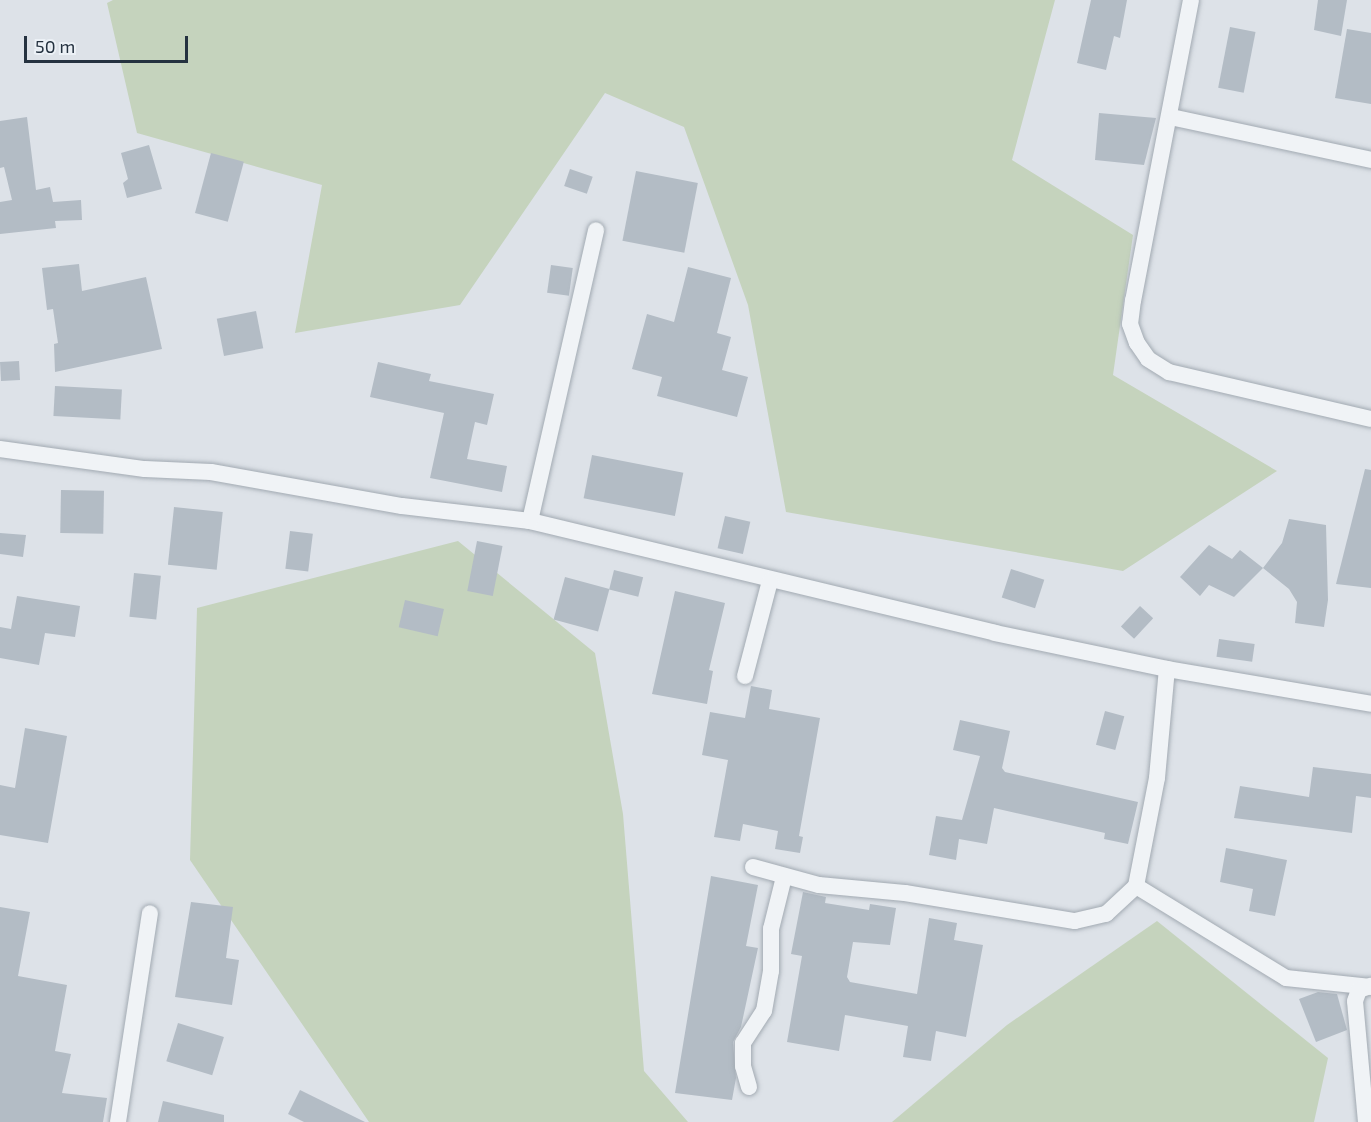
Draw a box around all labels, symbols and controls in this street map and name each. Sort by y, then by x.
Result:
scale bar [27,24,190,62]
text: 50 m [35,35,75,57]

